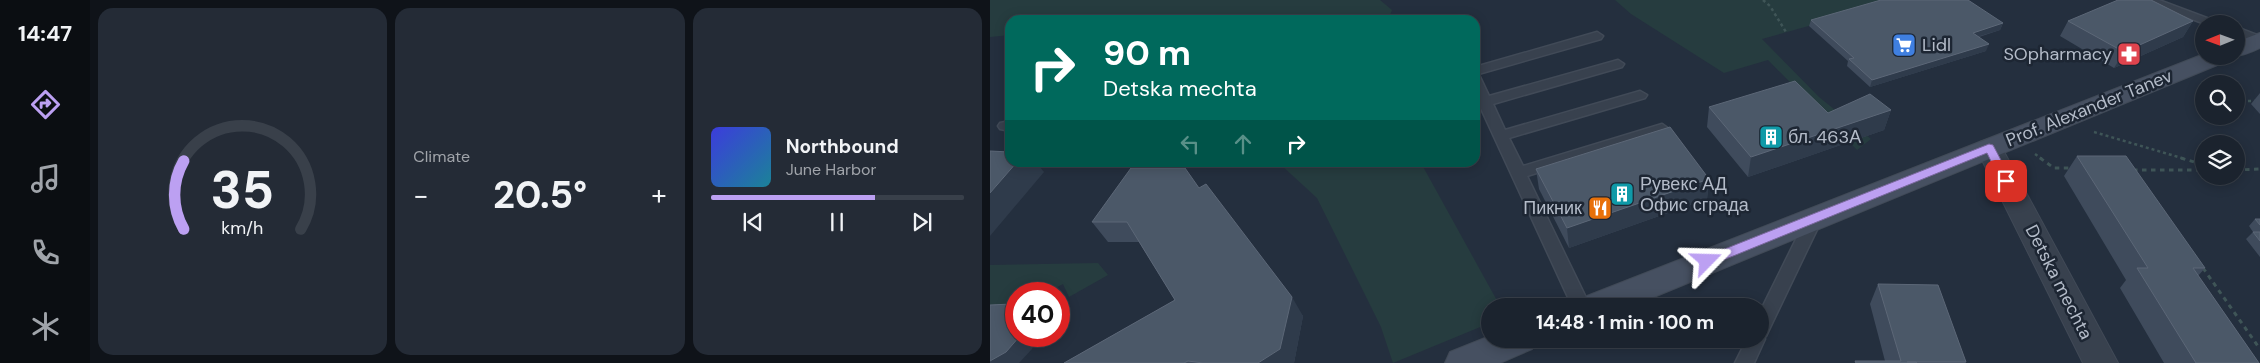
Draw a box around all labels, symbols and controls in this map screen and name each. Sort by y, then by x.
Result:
north arrow [2195,15,2245,65]
map controls [2195,15,2245,185]
text: 14:47 [18,19,72,48]
text: 90 m [1103,30,1191,76]
supermarket icon: Lidl [1891,32,1917,58]
place label: Lidl [1922,33,1951,57]
icon: right [1020,35,1085,100]
pharmacy icon: SOpharmacy [2116,41,2142,67]
place label: SOpharmacy [2003,42,2112,66]
street label: Prof. Alexander Tanev [2002,63,2176,152]
text: Detska mechta [1103,74,1257,103]
button: search [2195,75,2245,125]
icon: directions [28,87,63,122]
building icon: бл. 463А [1758,124,1784,150]
place label: бл. 463А [1788,125,1861,149]
icon: left [1176,130,1204,158]
icon: ahead [1229,130,1257,158]
icon: right [1282,130,1310,158]
text: Northbound [786,134,899,159]
button: layers [2195,135,2245,185]
text: Climate [413,146,470,167]
text: 35 [211,156,275,224]
text: June Harbor [786,159,876,180]
pin [1985,160,2027,202]
icon: music [28,161,63,196]
icon: arrive [1992,167,2020,195]
text: 20.5° [493,170,587,220]
place label: Рувекс АД Офис сграда [1640,172,1750,217]
text: − [413,177,429,214]
text: + [651,177,667,214]
building icon: Рувекс АД Офис сграда [1609,181,1635,207]
restaurant icon: Пикник [1587,195,1613,221]
place label: Пикник [1523,196,1582,220]
icon: previous [739,208,767,236]
icon: pause [823,208,851,236]
icon: next [908,208,936,236]
text: km/h [222,216,264,240]
street label: Detska mechta [2020,221,2098,343]
position arrow [1680,234,1732,286]
icon: phone [28,235,63,270]
speed limit sign: 40 [1005,282,1070,347]
icon: climate [28,309,63,344]
text: 14:48 · 1 min · 100 m [1536,310,1714,335]

